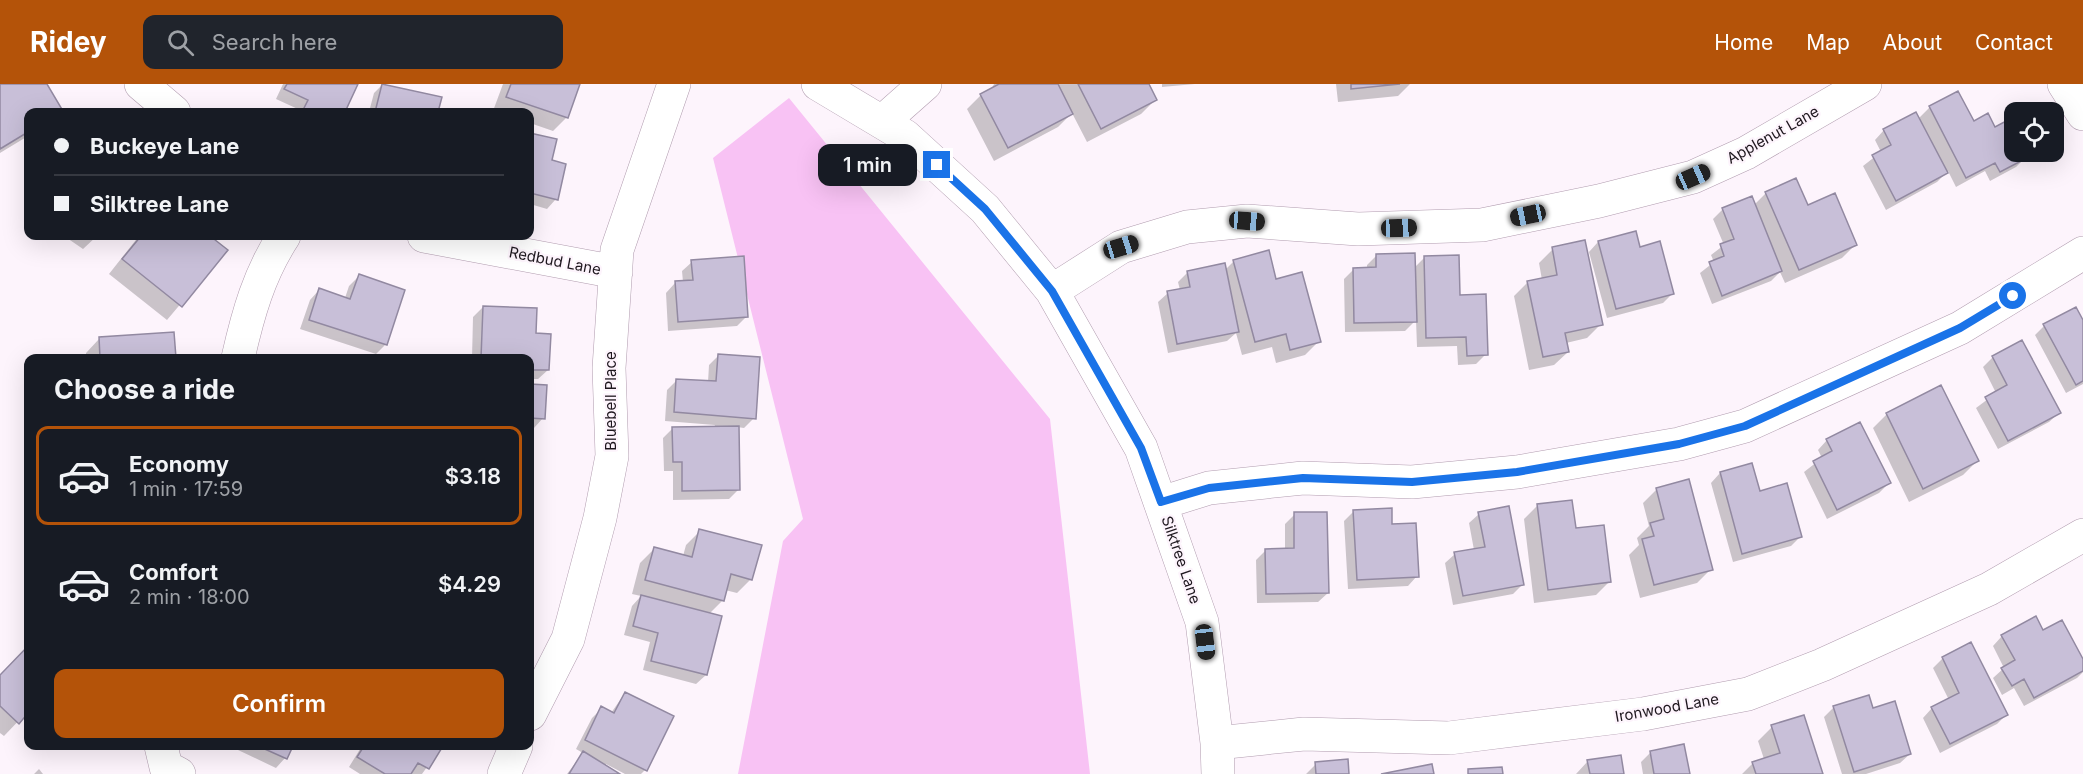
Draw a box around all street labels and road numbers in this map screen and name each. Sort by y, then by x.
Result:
street label: Applenut Lane [1723,101,1822,168]
street label: Redbud Lane [507,242,603,279]
street label: Bluebell Place [601,351,620,451]
street label: Silktree Lane [1158,513,1205,606]
street label: Ironwood Lane [1613,689,1720,726]

